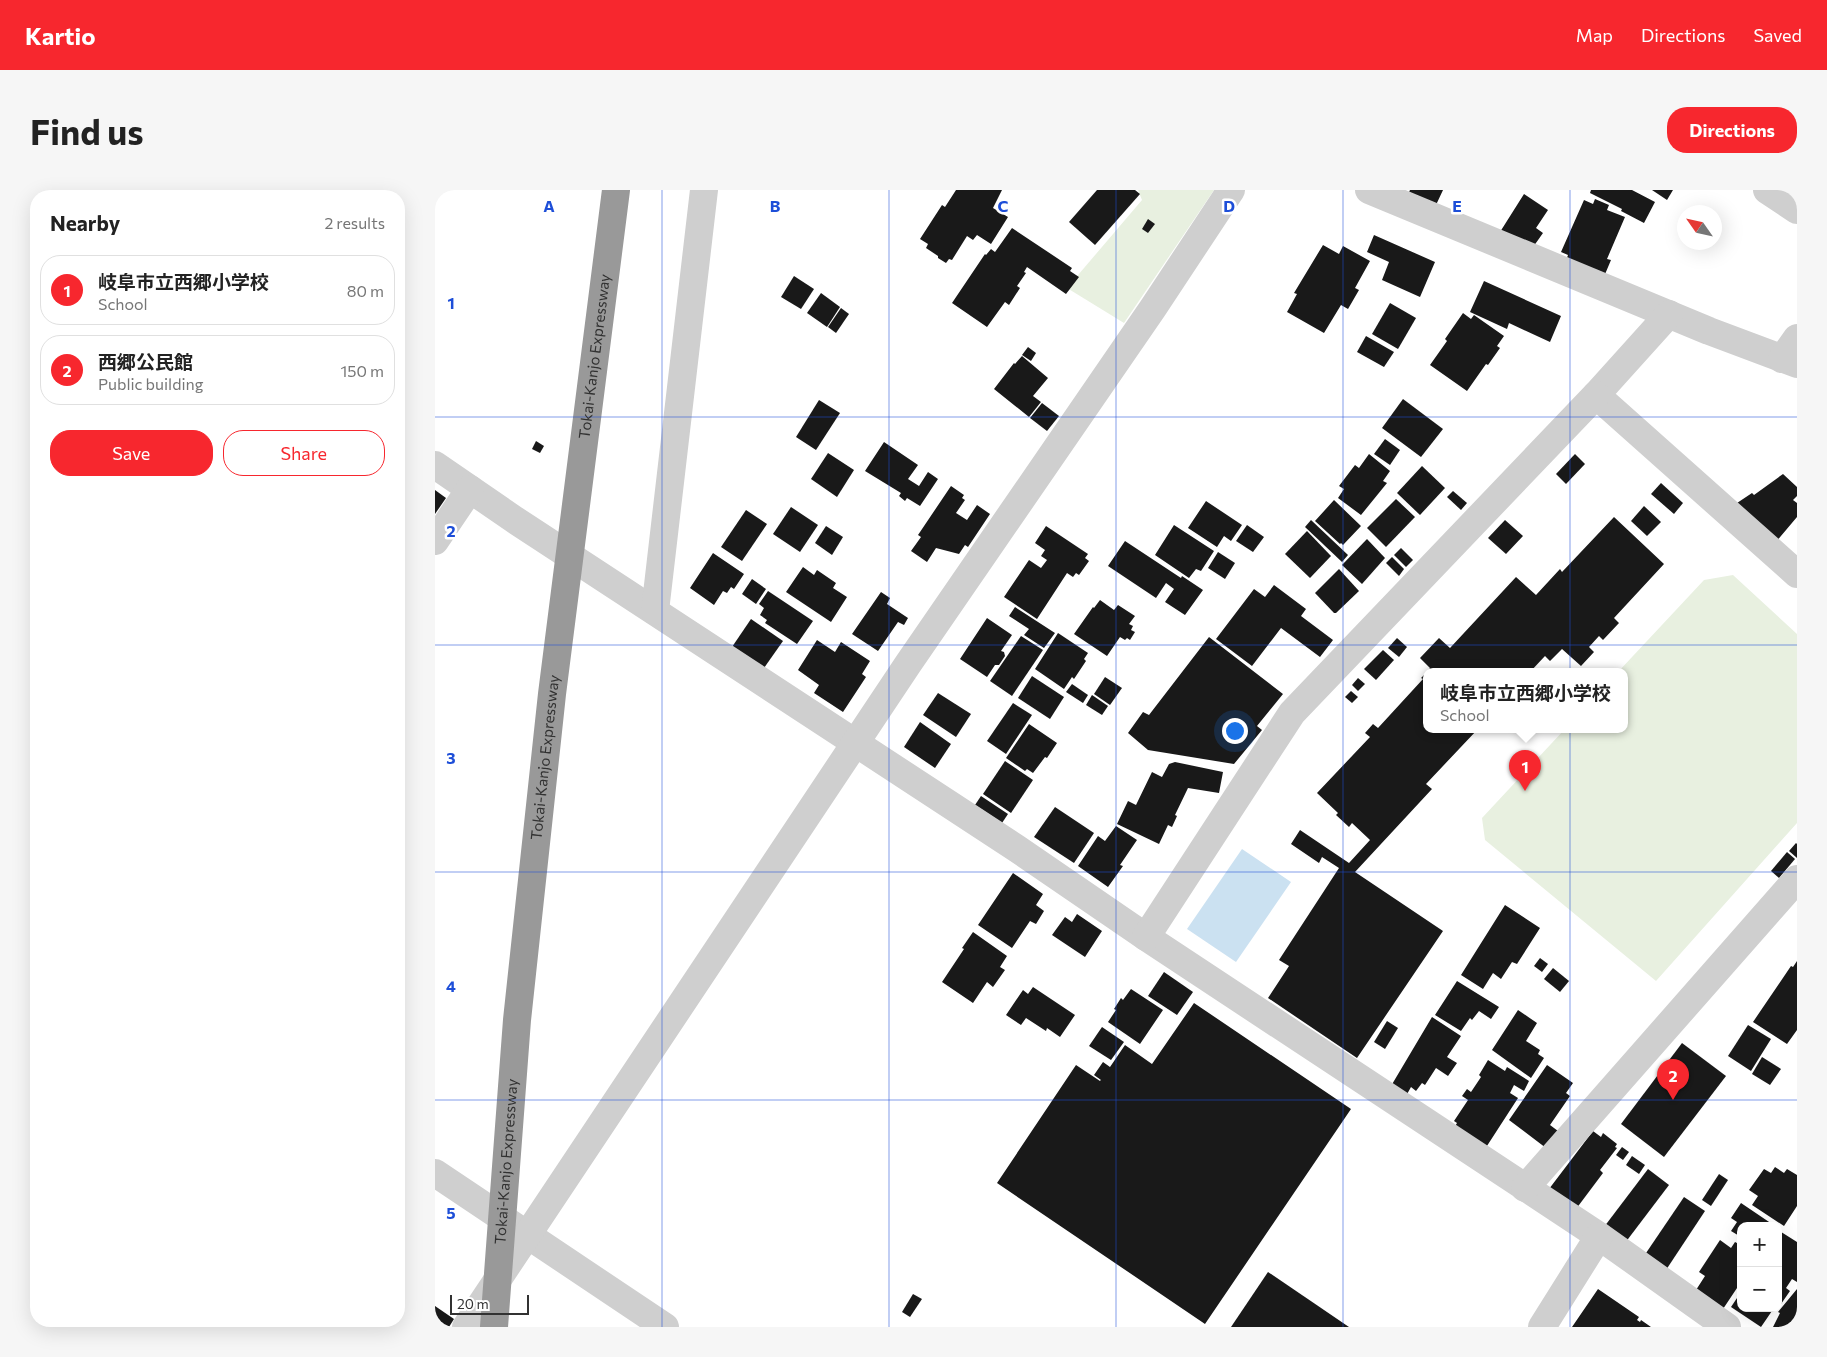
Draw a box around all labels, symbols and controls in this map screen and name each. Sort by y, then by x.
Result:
text: Kartio [25,21,95,50]
text: Map [1576,24,1613,46]
text: Directions [1641,24,1725,46]
text: Saved [1753,24,1802,46]
button: Directions [1667,107,1797,153]
text: Find us [30,109,144,152]
text: A [543,196,555,215]
text: B [770,196,781,215]
text: C [998,196,1009,215]
text: D [1223,196,1235,215]
text: E [1452,196,1462,215]
north arrow [1677,205,1722,250]
text: Nearby [50,210,120,235]
text: 2 results [324,213,385,232]
text: 岐阜市立西郷小学校 [98,270,269,293]
street label: Tokai-Kanjo Expressway [574,273,613,440]
text: 1 [63,281,71,300]
text: 80 m [347,281,384,300]
text: 1 [447,293,455,312]
text: School [98,294,148,313]
text: 西郷公民館 [98,350,193,373]
text: 2 [62,361,72,380]
text: 150 m [341,361,384,380]
text: Public building [98,374,203,393]
button: Save [50,430,213,476]
button: Share [223,430,385,476]
text: 2 [446,521,456,540]
popup [1423,668,1628,733]
street label: Tokai-Kanjo Expressway [526,673,562,841]
text: 岐阜市立西郷小学校 [1440,681,1611,704]
text: School [1440,705,1490,724]
your location [1222,718,1248,744]
text: 3 [446,748,456,767]
pin: 1 [1509,750,1541,791]
text: 4 [446,976,456,995]
pin: 2 [1657,1059,1689,1100]
street label: Tokai-Kanjo Expressway [490,1078,521,1245]
text: 5 [446,1203,456,1222]
map controls [1737,1222,1782,1312]
button: + [1737,1222,1782,1267]
button: − [1737,1267,1782,1312]
scale bar [450,1292,529,1315]
text: 20 m [457,1295,489,1312]

